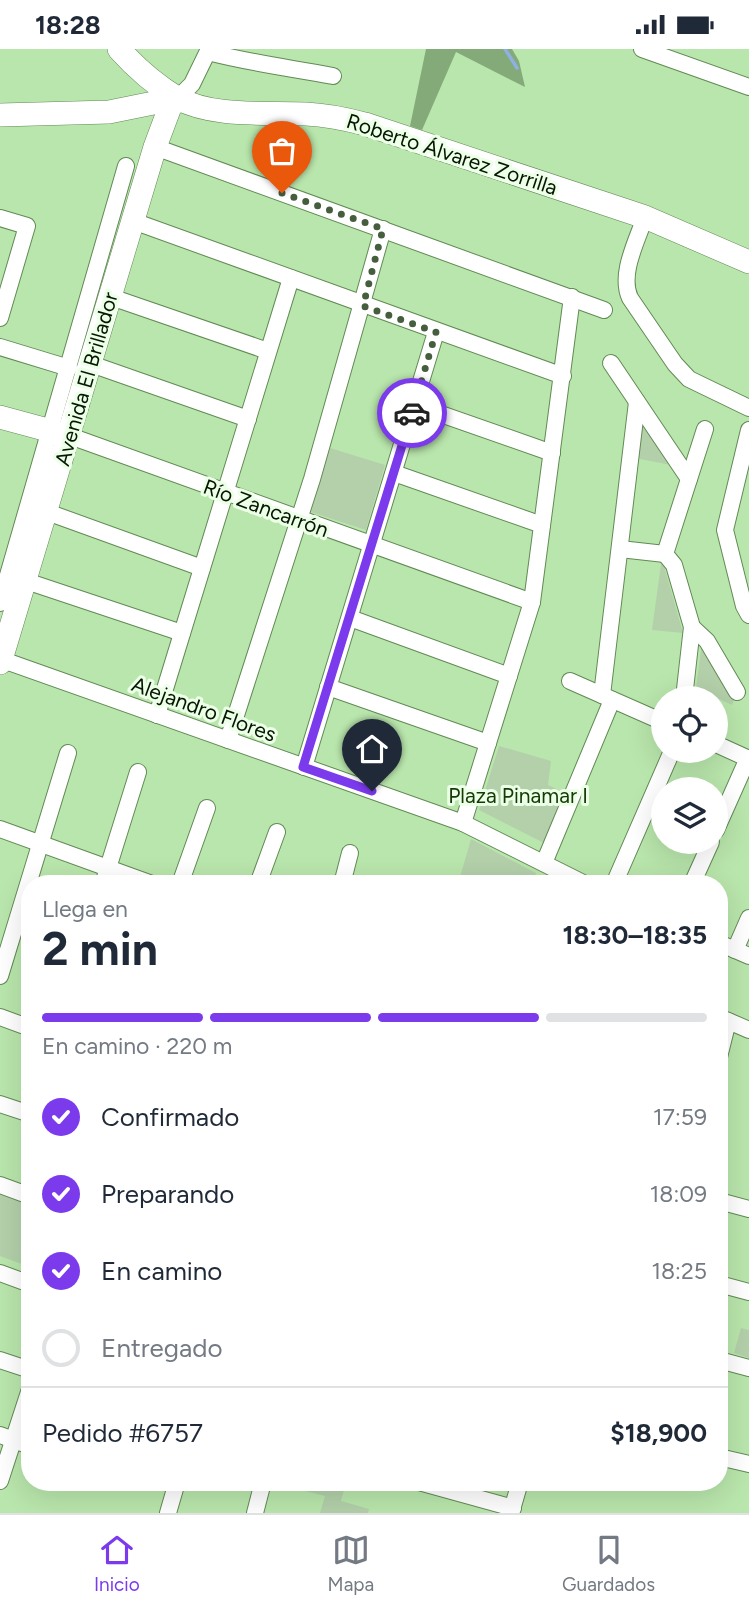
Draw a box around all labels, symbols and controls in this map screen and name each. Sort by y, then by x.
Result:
text: 18:28 [35,9,101,41]
street label: Roberto Álvarez Zorrilla [343,108,561,200]
pin [252,121,312,193]
icon: bag [263,132,301,170]
street label: Avenida El Brillador [49,289,123,469]
courier [377,378,447,448]
icon: car [393,394,431,432]
street label: Río Zancarrón [200,474,332,542]
street label: Alejandro Flores [128,671,280,747]
map controls [651,686,728,854]
button: locate [651,686,728,763]
pin [342,719,402,791]
icon: home [353,730,391,768]
button: layers [651,777,728,854]
park label: Plaza Pinamar I [448,783,588,808]
text: Llega en [42,895,128,923]
text: 18:30–18:35 [562,919,707,951]
text: 2 min [42,921,158,977]
text: En camino · 220 m [42,1032,232,1060]
icon: check [42,1098,80,1136]
text: Confirmado [101,1101,239,1133]
text: 17:59 [653,1103,707,1131]
icon: check [42,1175,80,1213]
text: Preparando [101,1178,234,1210]
text: 18:09 [650,1180,707,1208]
icon: check [42,1252,80,1290]
text: En camino [101,1255,222,1287]
text: 18:25 [651,1257,707,1285]
text: Entregado [101,1332,223,1364]
text: Pedido #6757 [42,1417,203,1449]
text: $18,900 [610,1417,707,1449]
tab: Inicio [94,1531,140,1596]
tab: Mapa [328,1531,374,1596]
tab: Guardados [562,1531,655,1596]

